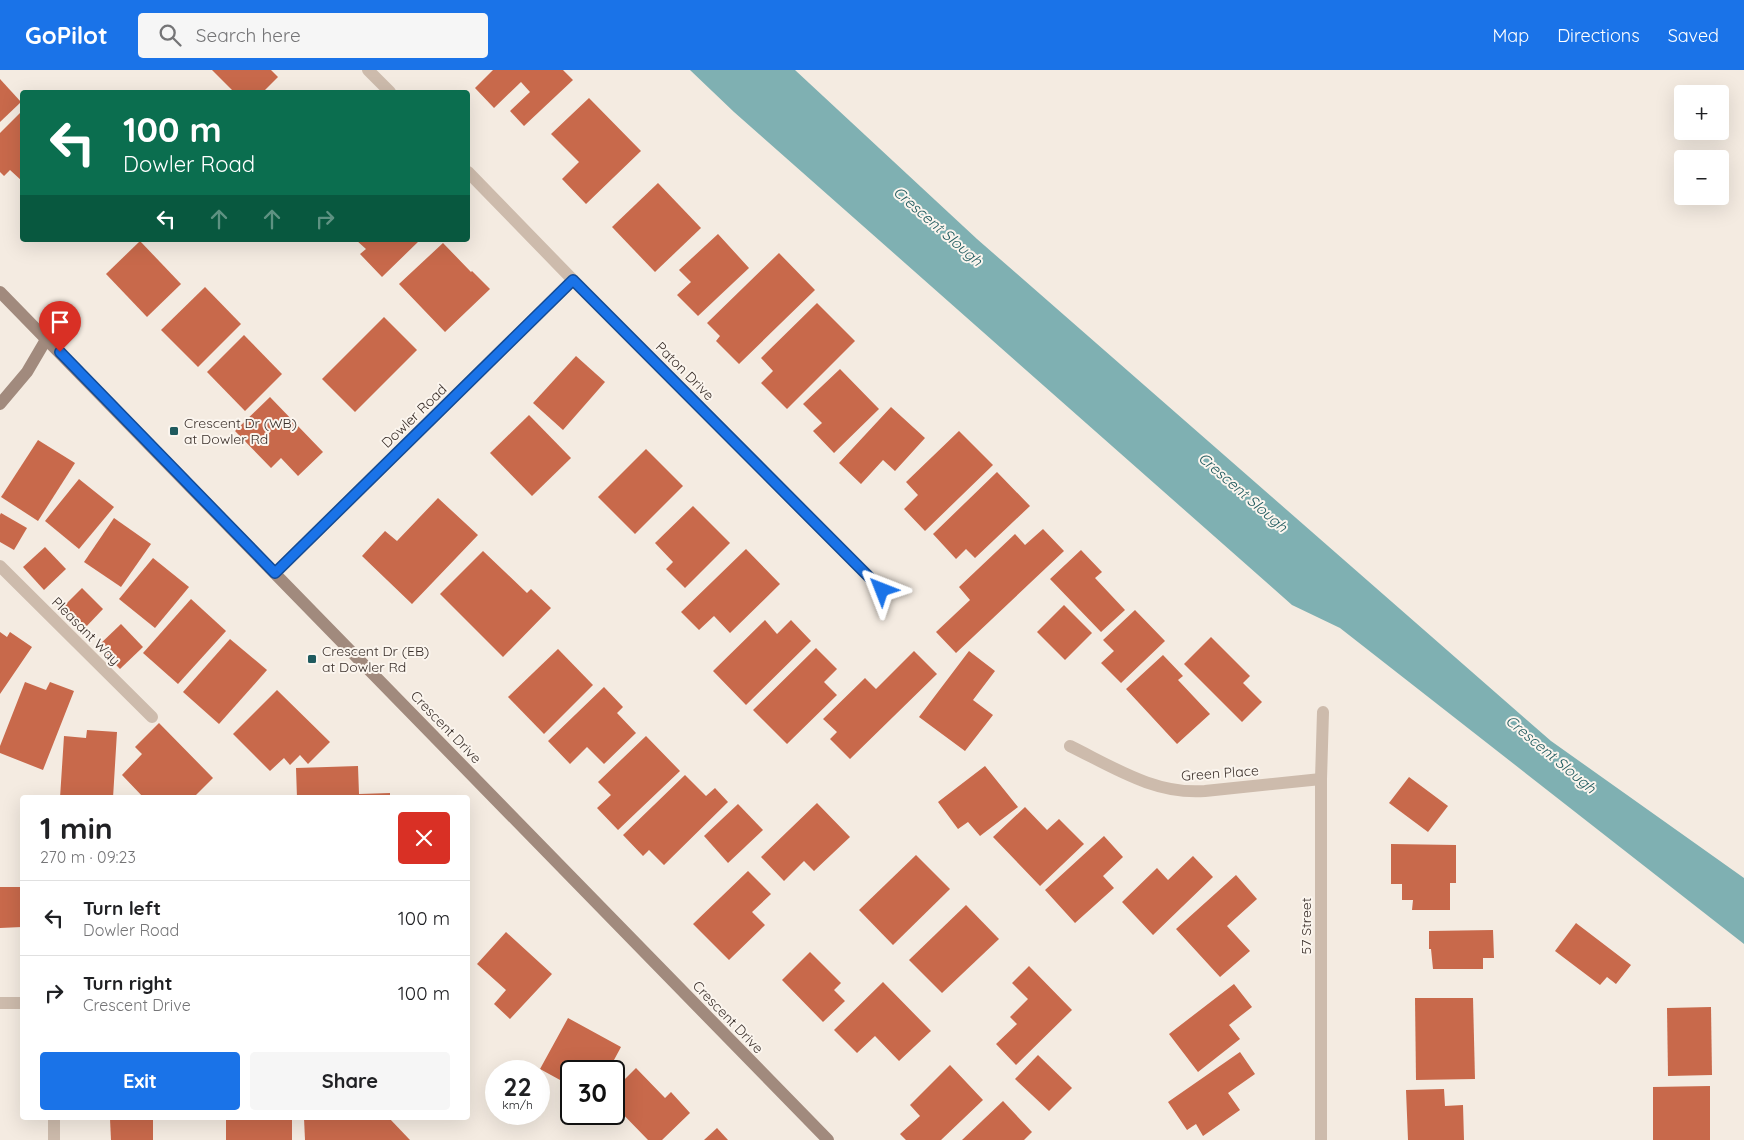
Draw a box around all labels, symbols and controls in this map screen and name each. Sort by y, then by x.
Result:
search box [138,13,488,58]
text: GoPilot [25,20,108,50]
icon: search [156,21,184,49]
text: Search here [196,23,301,47]
text: Map [1492,24,1529,47]
text: Directions [1557,24,1640,47]
text: Saved [1668,24,1719,47]
map controls [1674,85,1729,205]
button: + [1674,85,1729,140]
text: 100 m [123,107,222,151]
icon: left [40,110,105,175]
text: Dowler Road [123,150,255,178]
button: − [1674,150,1729,205]
water label: Crescent Slough [890,182,987,270]
icon: left [152,205,180,233]
icon: ahead [205,205,233,233]
icon: ahead [258,205,286,233]
icon: right [311,205,339,233]
pin [39,301,81,352]
icon: arrive [46,308,74,336]
street label: Paton Drive [652,338,718,404]
street label: Dowler Road [377,380,451,452]
place label: Crescent Dr (WB) at Dowler Rd [184,414,297,448]
marker: Crescent Dr (WB) at Dowler Rd [168,425,180,437]
water label: Crescent Slough [1195,448,1292,536]
position arrow [855,563,907,615]
street label: Pleasant Way [48,593,124,669]
place label: Crescent Dr (EB) at Dowler Rd [322,642,429,676]
marker: Crescent Dr (EB) at Dowler Rd [306,653,318,665]
street label: Crescent Drive [407,687,485,767]
water label: Crescent Slough [1502,711,1600,798]
street label: Green Place [1181,761,1259,785]
text: 1 min [40,809,113,847]
button: close [398,812,450,864]
text: 270 m · 09:23 [40,847,136,867]
text: Turn left [83,896,161,920]
street label: 57 Street [1297,897,1315,954]
icon: left [40,904,68,932]
text: 100 m [398,906,450,930]
text: Dowler Road [83,920,179,940]
text: Turn right [83,971,172,995]
street label: Crescent Drive [689,977,767,1057]
icon: right [40,979,68,1007]
text: 100 m [398,981,450,1005]
text: Crescent Drive [83,995,191,1015]
button: Exit [40,1052,240,1110]
button: Share [250,1052,450,1110]
speed limit sign: 30 [560,1060,625,1125]
text: 22 [503,1071,532,1102]
text: km/h [502,1097,533,1112]

